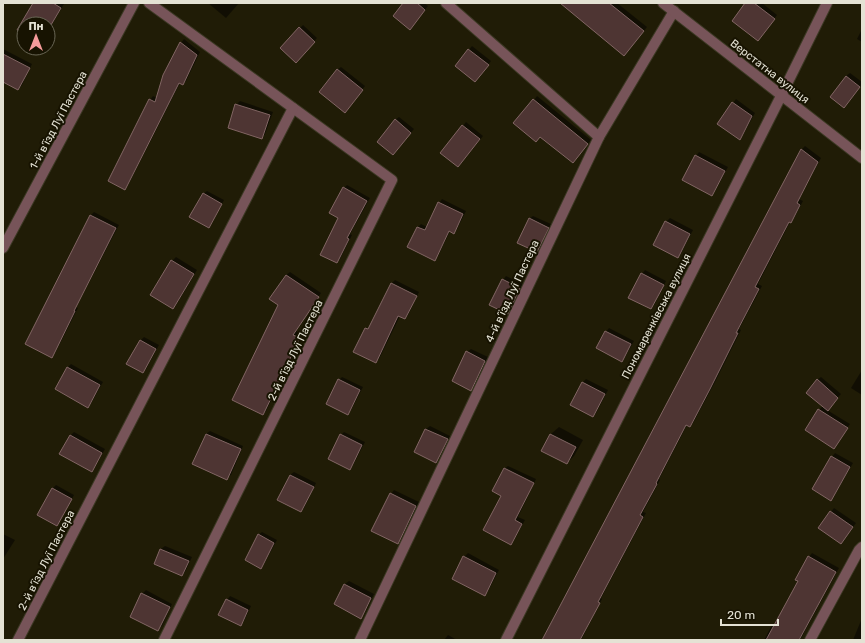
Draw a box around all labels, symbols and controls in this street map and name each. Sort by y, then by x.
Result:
north arrow [16,16,56,56]
text: Пн [28,20,44,33]
street label: Верстатна вулиця [728,37,812,106]
street label: 1-й в’їзд Луї Пастера [27,69,90,172]
street label: 4-й в’їзд Луї Пастера [483,238,542,344]
street label: Пономаренківська вулиця [619,251,694,381]
street label: 2-й в’їзд Луї Пастера [265,298,326,403]
street label: 2-й в’їзд Луї Пастера [16,508,77,613]
scale bar [721,601,778,627]
text: 20 m [727,608,755,622]

